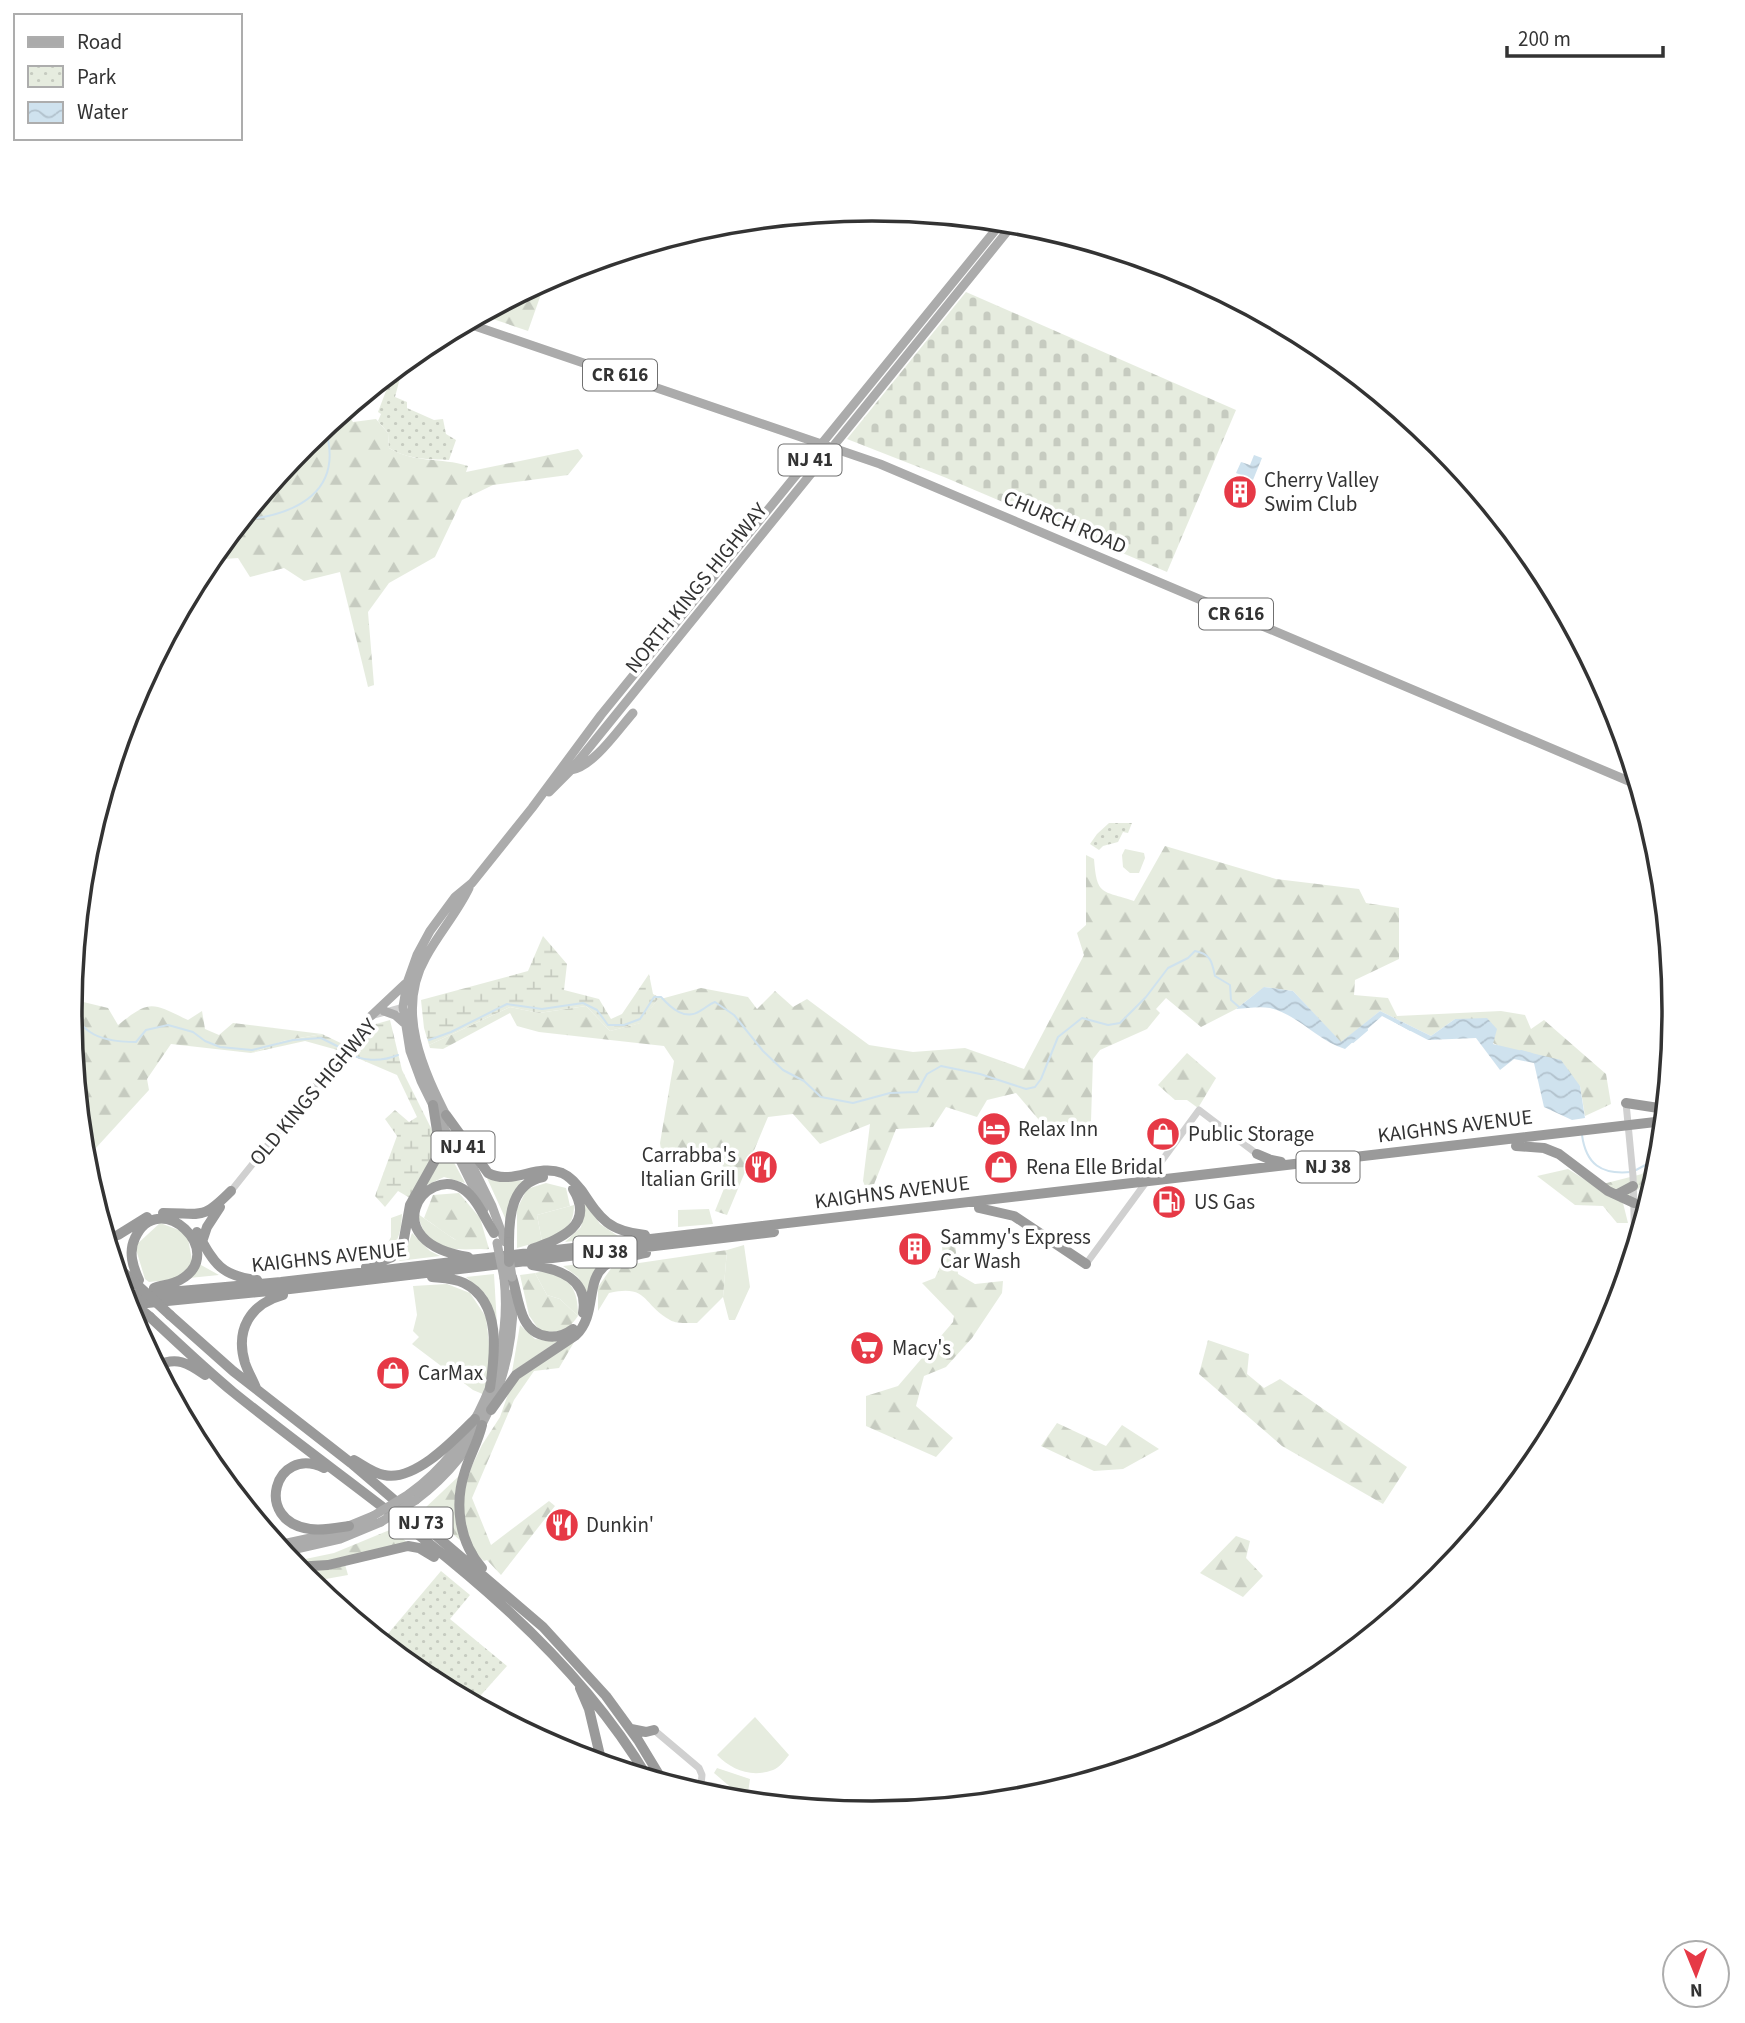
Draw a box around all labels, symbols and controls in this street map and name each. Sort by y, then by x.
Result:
legend [14,14,242,140]
scale bar [1507,14,1663,58]
text: 200 m [1518,24,1571,54]
text: Road [77,27,122,57]
text: Park [77,62,117,92]
text: Water [77,97,129,127]
road number: CR 616 [583,360,657,390]
road number: NJ 41 [778,444,842,475]
place label: Cherry Valley Swim Club [1264,465,1379,519]
building icon: Cherry Valley Swim Club [1221,473,1259,511]
street label: CHURCH ROAD [999,483,1131,561]
street label: NORTH KINGS HIGHWAY [618,496,775,680]
road number: CR 616 [1199,598,1273,629]
street label: OLD KINGS HIGHWAY [242,1011,384,1172]
street label: KAIGHNS AVENUE [1376,1102,1534,1150]
hotel icon: Relax Inn [975,1110,1013,1148]
place label: Relax Inn [1018,1114,1098,1144]
shop icon: Public Storage [1144,1115,1182,1153]
place label: Public Storage [1188,1119,1314,1149]
road number: NJ 41 [432,1132,494,1162]
place label: Carrabba's Italian Grill [640,1140,736,1194]
restaurant icon: Carrabba's Italian Grill [742,1148,780,1186]
shop icon: Rena Elle Bridal [982,1148,1020,1186]
place label: Rena Elle Bridal [1026,1152,1163,1182]
road number: NJ 38 [1296,1152,1360,1182]
street label: KAIGHNS AVENUE [813,1168,971,1216]
fuel station icon: US Gas [1150,1183,1188,1221]
place label: US Gas [1194,1187,1255,1217]
place label: Sammy's Express Car Wash [940,1222,1091,1276]
building icon: Sammy's Express Car Wash [896,1230,934,1268]
street label: KAIGHNS AVENUE [250,1234,408,1280]
road number: NJ 38 [574,1236,636,1268]
supermarket icon: Macy's [848,1329,886,1367]
place label: Macy's [892,1333,951,1363]
shop icon: CarMax [374,1354,412,1392]
place label: CarMax [418,1358,484,1388]
restaurant icon: Dunkin' [543,1506,581,1544]
road number: NJ 73 [390,1508,452,1539]
place label: Dunkin' [586,1510,654,1540]
north arrow [1661,1939,1731,2009]
text: N [1690,1976,1703,2003]

